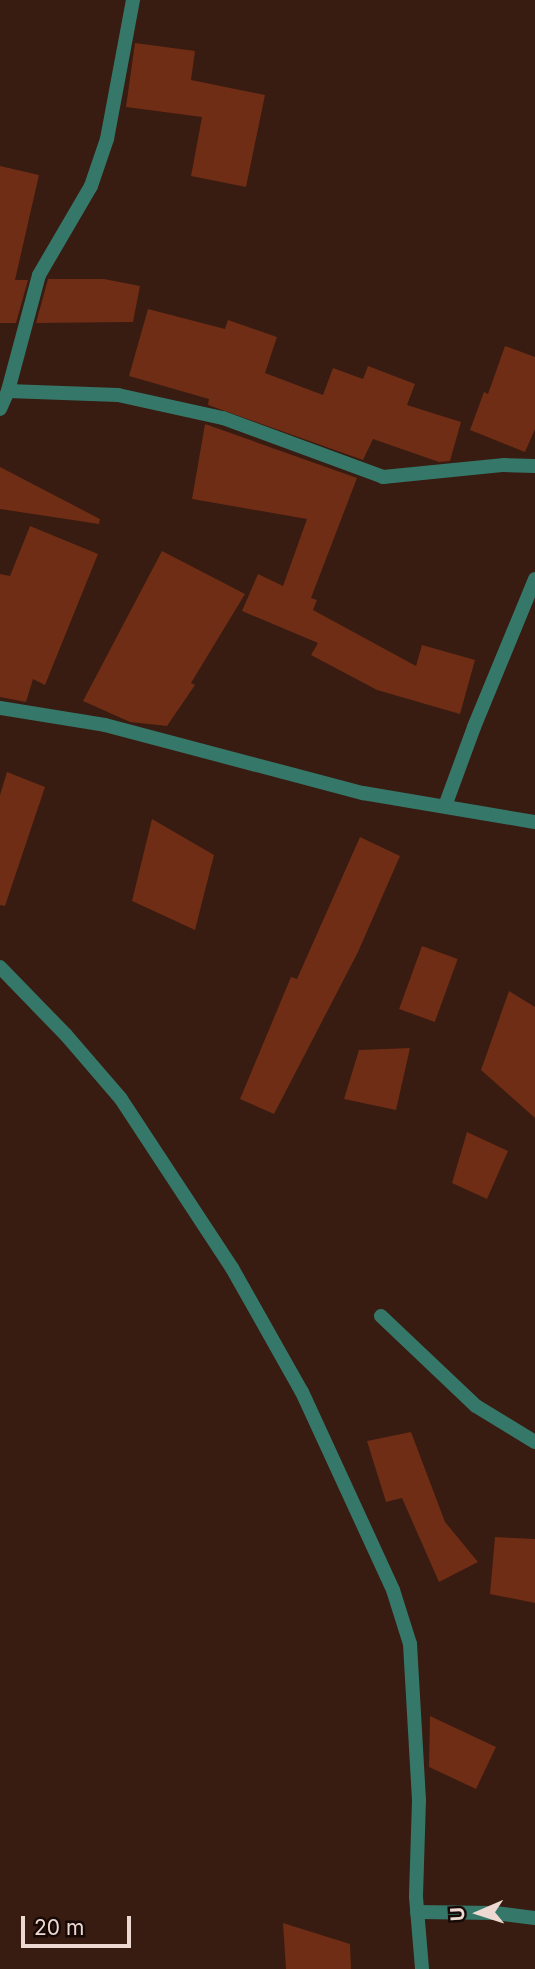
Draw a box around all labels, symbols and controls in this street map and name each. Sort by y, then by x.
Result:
north arrow [444,1878,514,1948]
scale bar [24,1902,135,1946]
text: U [446,1907,469,1922]
text: 20 m [34,1915,84,1940]

